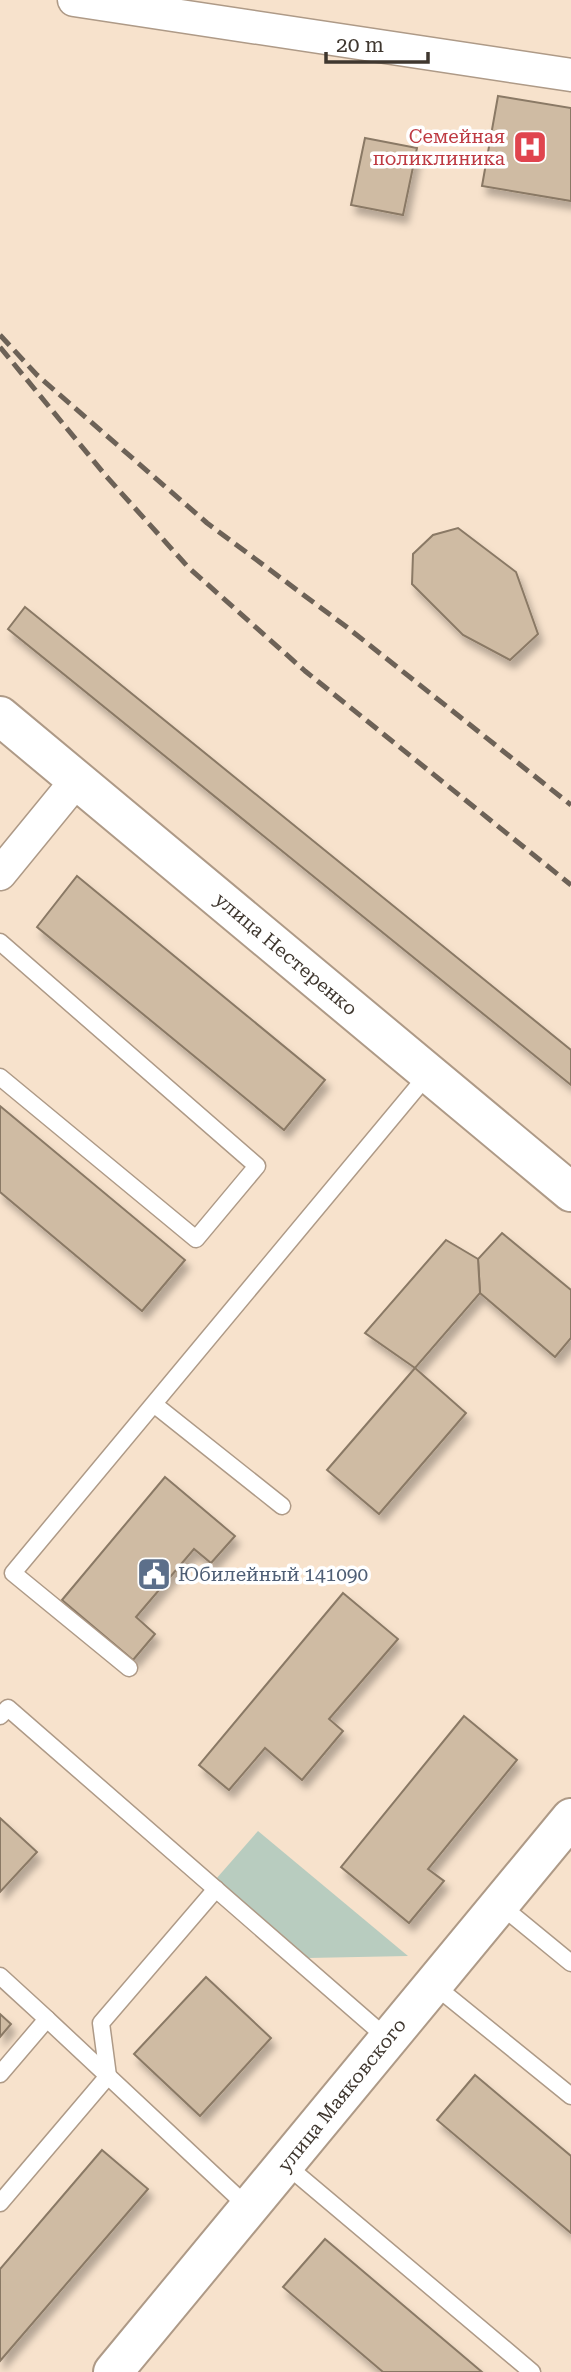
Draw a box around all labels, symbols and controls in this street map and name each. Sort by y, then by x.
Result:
scale bar [326,21,428,65]
text: 20 m [336,33,384,57]
place label: Семейная поликлиника [373,125,506,170]
hospital icon: Семейная поликлиника [511,128,549,166]
street label: улица Нестеренко [210,888,362,1020]
public building icon: Юбилейный 141090 [135,1555,173,1593]
place label: Юбилейный 141090 [178,1563,368,1586]
street label: улица Маяковского [273,2014,411,2176]

